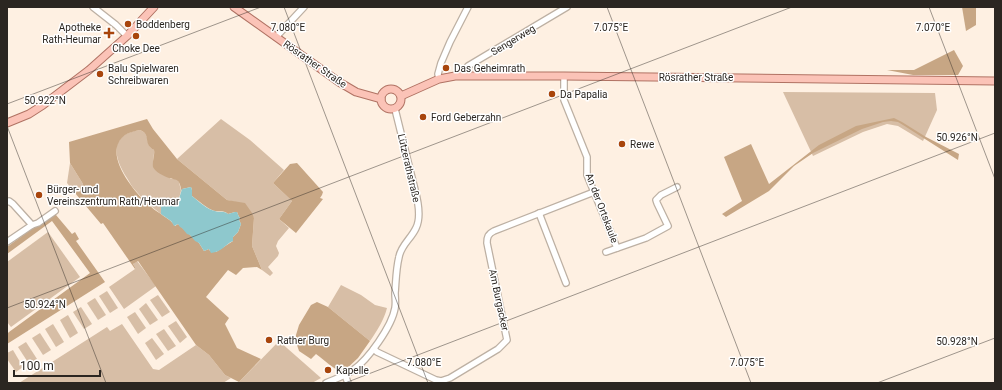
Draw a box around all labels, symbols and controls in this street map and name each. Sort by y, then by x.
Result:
marker: Boddenberg [123,19,133,29]
place label: Boddenberg [136,19,190,30]
place label: Apotheke Rath-Heumar [42,22,102,45]
text: 7.080°E [271,22,306,33]
text: 7.075°E [594,22,629,33]
text: 7.070°E [916,22,951,33]
street label: Sengerweg [489,23,537,57]
marker: Apotheke Rath-Heumar [104,28,114,38]
marker: Choke Dee [131,31,141,41]
street label: Rösrather Straße [281,38,349,90]
place label: Choke Dee [112,43,160,54]
place label: Balu Spielwaren Schreibwaren [108,63,179,86]
marker: Das Geheimrath [441,63,451,73]
place label: Das Geheimrath [454,63,525,74]
marker: Balu Spielwaren Schreibwaren [95,69,105,79]
street label: Rösrather Straße [659,72,733,83]
marker: Da Papalia [547,89,557,99]
place label: Da Papalia [560,89,608,100]
text: 50.922°N [24,95,66,106]
marker: Ford Geberzahn [418,112,428,122]
place label: Ford Geberzahn [431,112,501,123]
text: 50.926°N [936,132,978,143]
street label: Lützerathstraße [396,133,422,203]
marker: Rewe [617,139,627,149]
place label: Rewe [630,139,654,150]
street label: An der Ortskaule [584,171,620,245]
place label: Bürger- und Vereinszentrum Rath/Heumar [47,184,180,207]
marker: Bürger- und Vereinszentrum Rath/Heumar [34,190,44,200]
street label: Am Burgacker [487,268,511,332]
text: 50.924°N [24,299,66,310]
marker: Rather Burg [264,335,274,345]
place label: Rather Burg [277,335,329,346]
text: 50.928°N [936,336,978,347]
scale bar [14,352,100,378]
text: 7.080°E [407,357,442,368]
text: 7.075°E [730,357,765,368]
text: 100 m [20,359,54,373]
marker: Kapelle [323,365,333,375]
place label: Kapelle [336,365,369,376]

